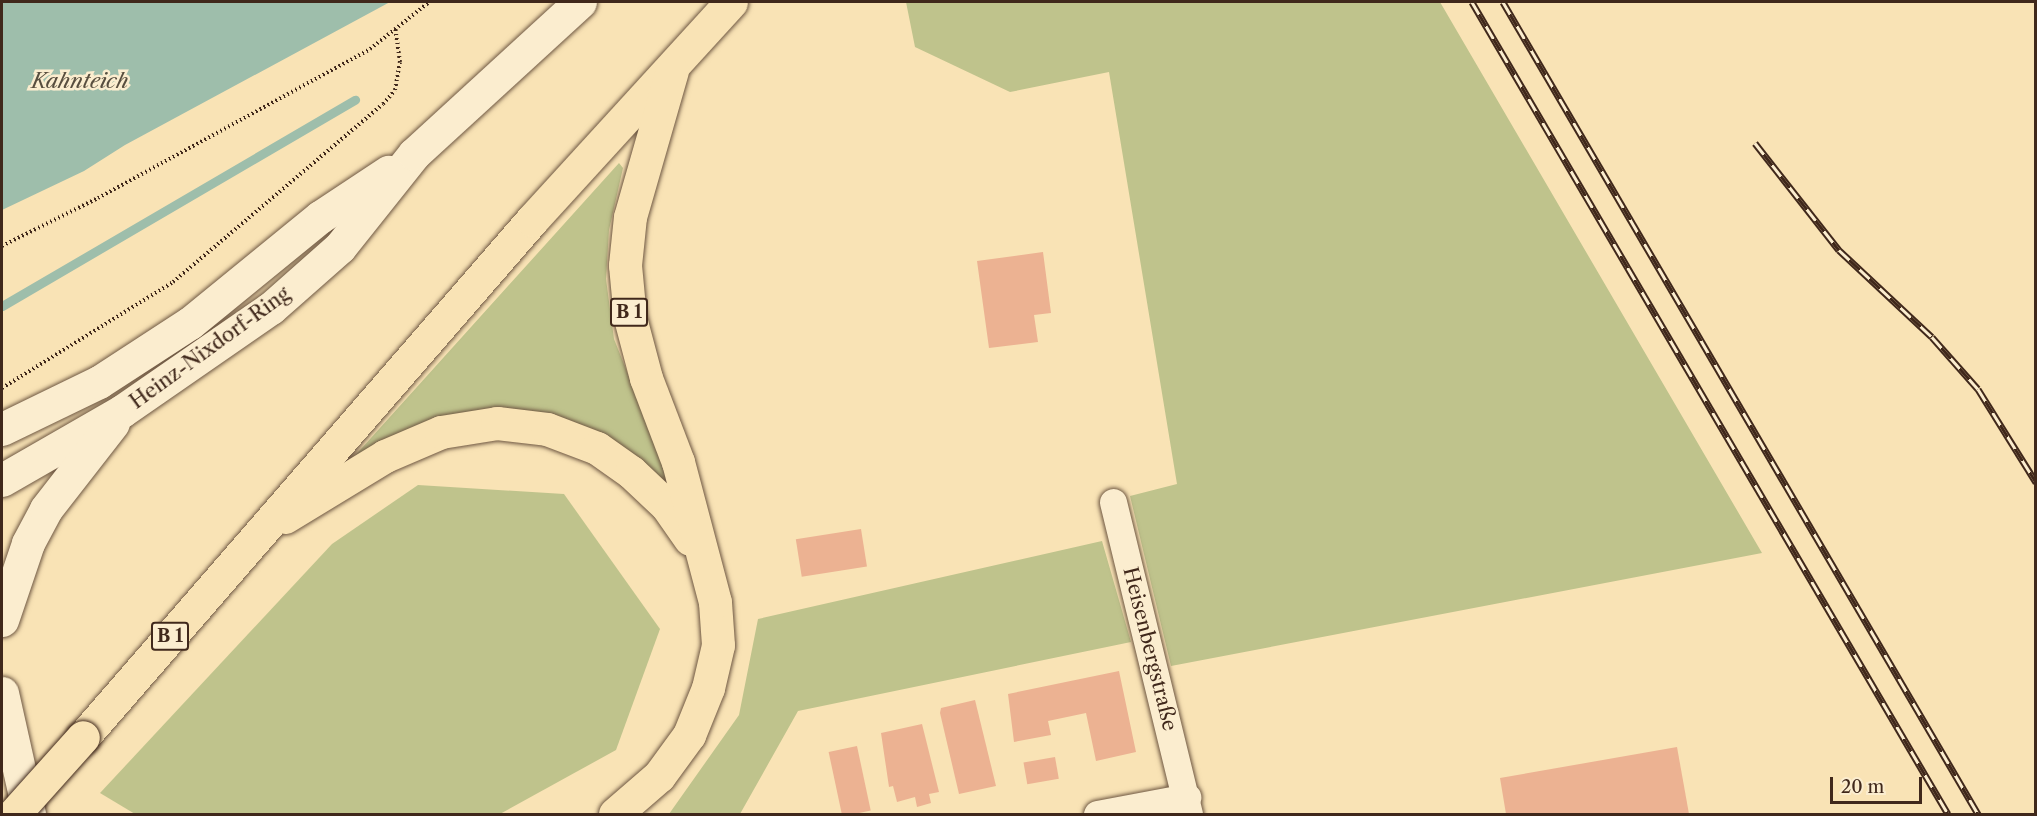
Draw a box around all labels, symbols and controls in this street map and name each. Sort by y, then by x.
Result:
water label: Kahnteich [31,68,129,94]
street label: Heinz-Nixdorf-Ring [125,282,295,414]
road number: B 1 [610,297,648,327]
street label: Heisenbergstraße [1118,564,1182,734]
road number: B 1 [150,621,190,651]
scale bar [1833,765,1924,803]
text: 20 m [1841,776,1884,798]

